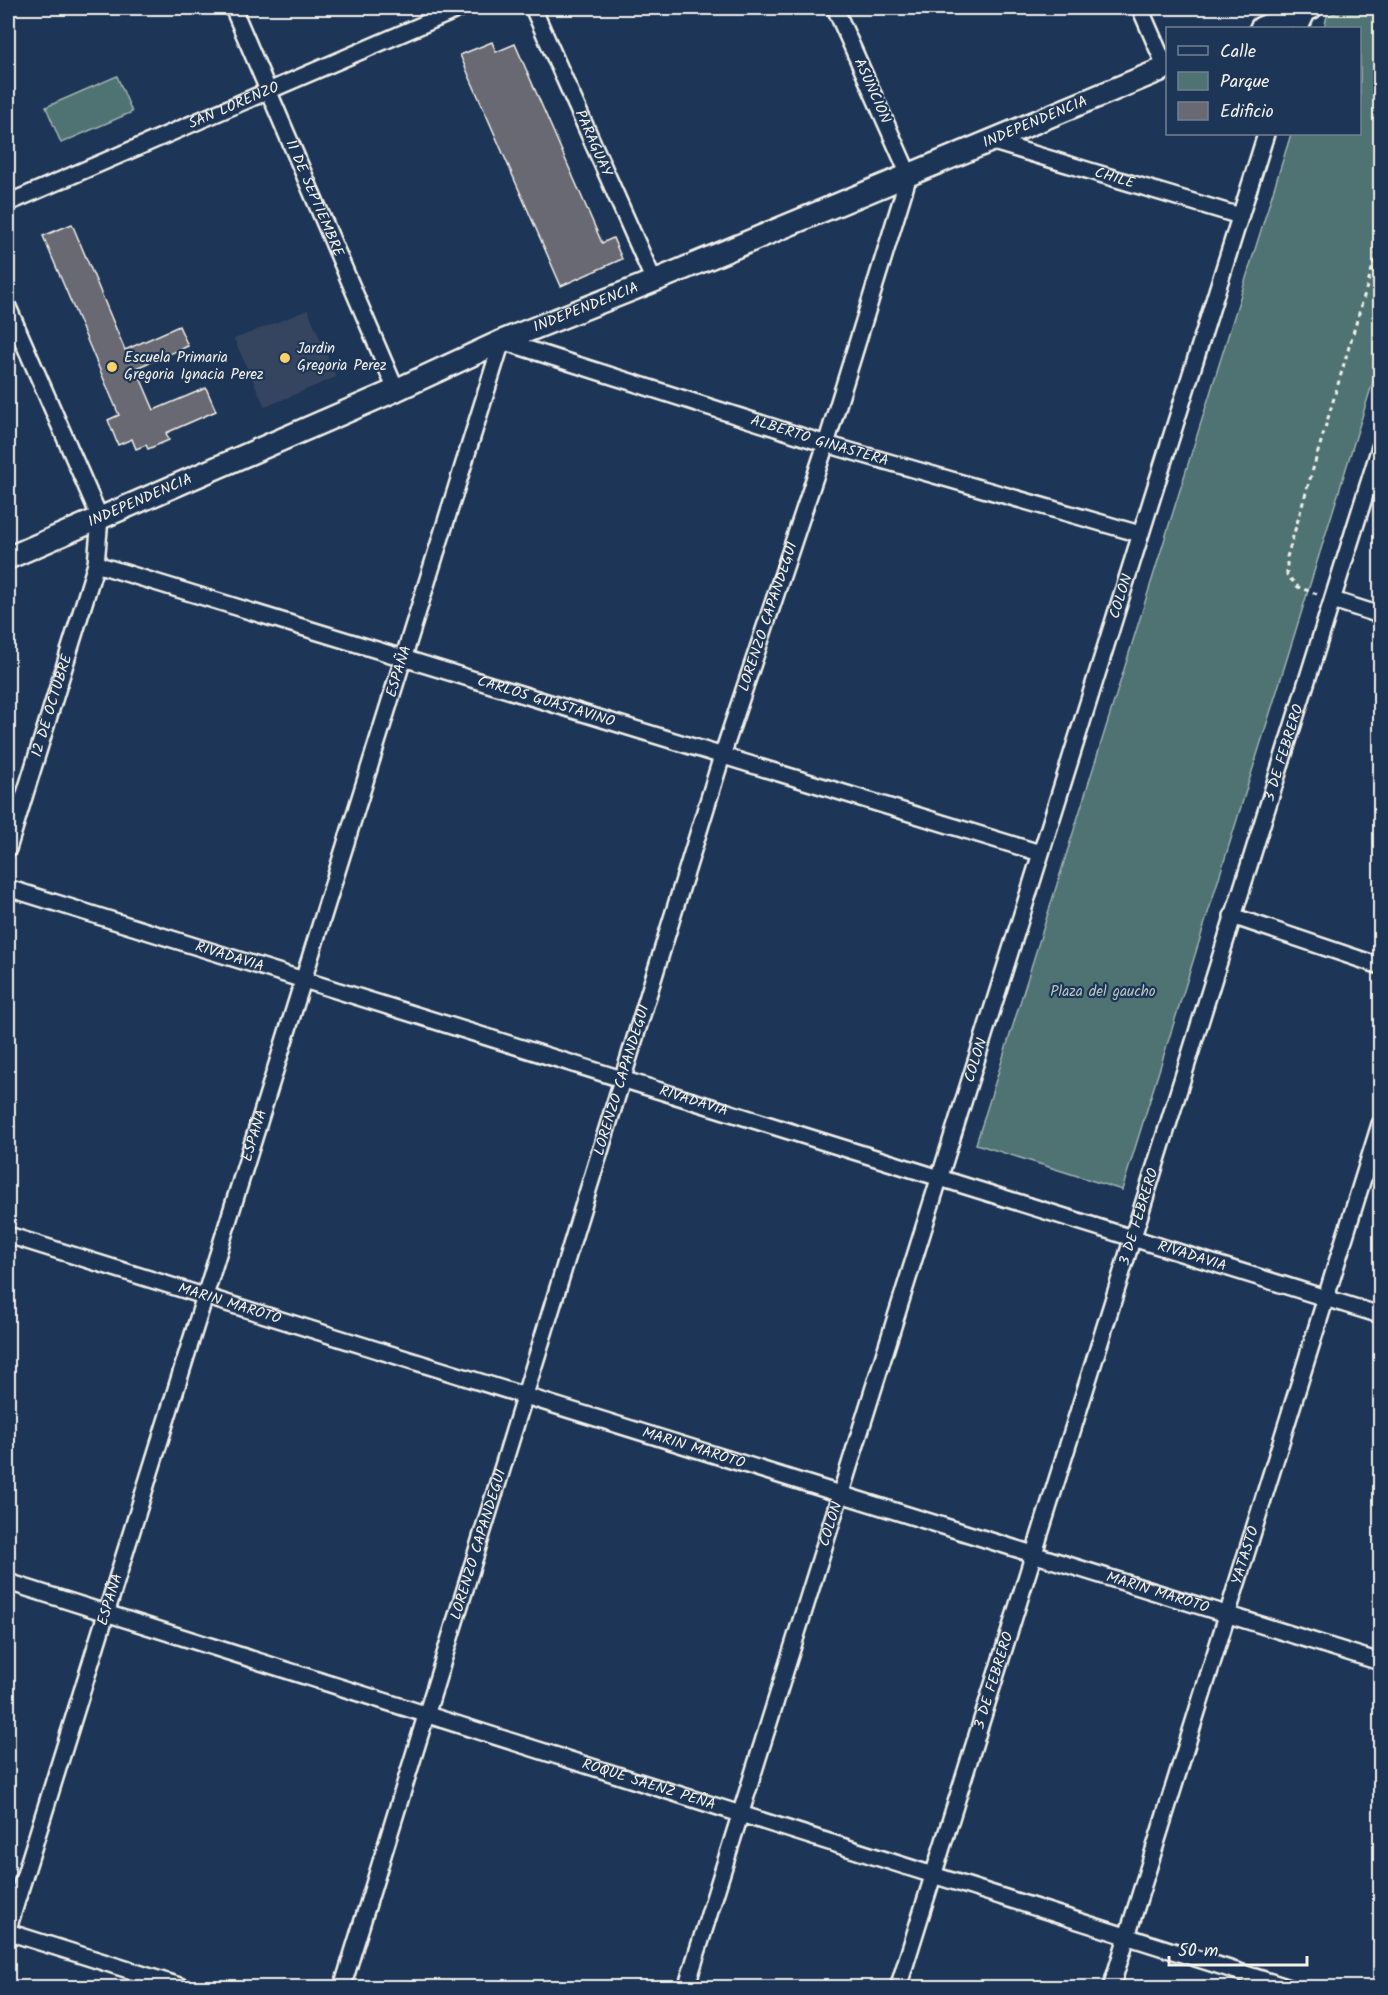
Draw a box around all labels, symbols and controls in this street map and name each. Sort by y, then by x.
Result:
legend [1166,27,1361,135]
text: Calle [1220,38,1256,67]
street label: ASUNCION [847,55,897,127]
text: Parque [1220,68,1269,97]
street label: SAN LORENZO [185,76,283,136]
street label: INDEPENDENCIA [979,90,1091,155]
text: Edificio [1220,98,1274,127]
street label: PARAGUAY [568,106,619,182]
street label: 11 DE SEPTIEMBRE [279,136,350,262]
street label: CHILE [1092,161,1139,196]
street label: INDEPENDENCIA [530,276,642,339]
place label: Jardin Gregoria Perez [297,337,387,378]
place label: Escuela Primaria Gregoria Ignacia Perez [124,346,264,387]
marker: Jardin Gregoria Perez [278,351,292,365]
marker: Escuela Primaria Gregoria Ignacia Perez [105,360,119,374]
street label: ALBERTO GINASTERA [747,409,891,473]
street label: INDEPENDENCIA [84,468,196,534]
street label: LORENZO CAPANDEGUI [732,538,805,695]
street label: COLON [1103,571,1140,622]
street label: ESPAÑA [380,642,419,700]
street label: 12 DE OCTUBRE [25,650,80,760]
street label: CARLOS GUASTAVINO [474,669,618,734]
street label: 3 DE FEBRERO [1258,701,1311,805]
street label: RIVADAVIA [192,935,267,979]
park label: Plaza del gaucho [1050,980,1156,1004]
street label: LORENZO CAPANDEGUI [587,1002,657,1159]
street label: COLON [958,1035,994,1086]
street label: RIVADAVIA [656,1079,731,1123]
street label: ESPAÑA [235,1106,274,1165]
street label: 3 DE FEBRERO [1113,1165,1166,1269]
street label: RIVADAVIA [1154,1234,1229,1279]
street label: MARIN MAROTO [175,1277,284,1331]
street label: MARIN MAROTO [639,1421,748,1476]
street label: LORENZO CAPANDEGUI [444,1466,513,1623]
street label: COLON [813,1499,849,1550]
street label: YATASTO [1225,1523,1266,1588]
street label: MARIN MAROTO [1103,1565,1212,1620]
street label: ESPAÑA [91,1571,130,1629]
street label: 3 DE FEBRERO [968,1629,1021,1732]
street label: ROQUE SAENZ PEÑA [579,1752,718,1817]
scale bar [1169,1929,1307,1967]
text: 50 m [1178,1937,1218,1966]

